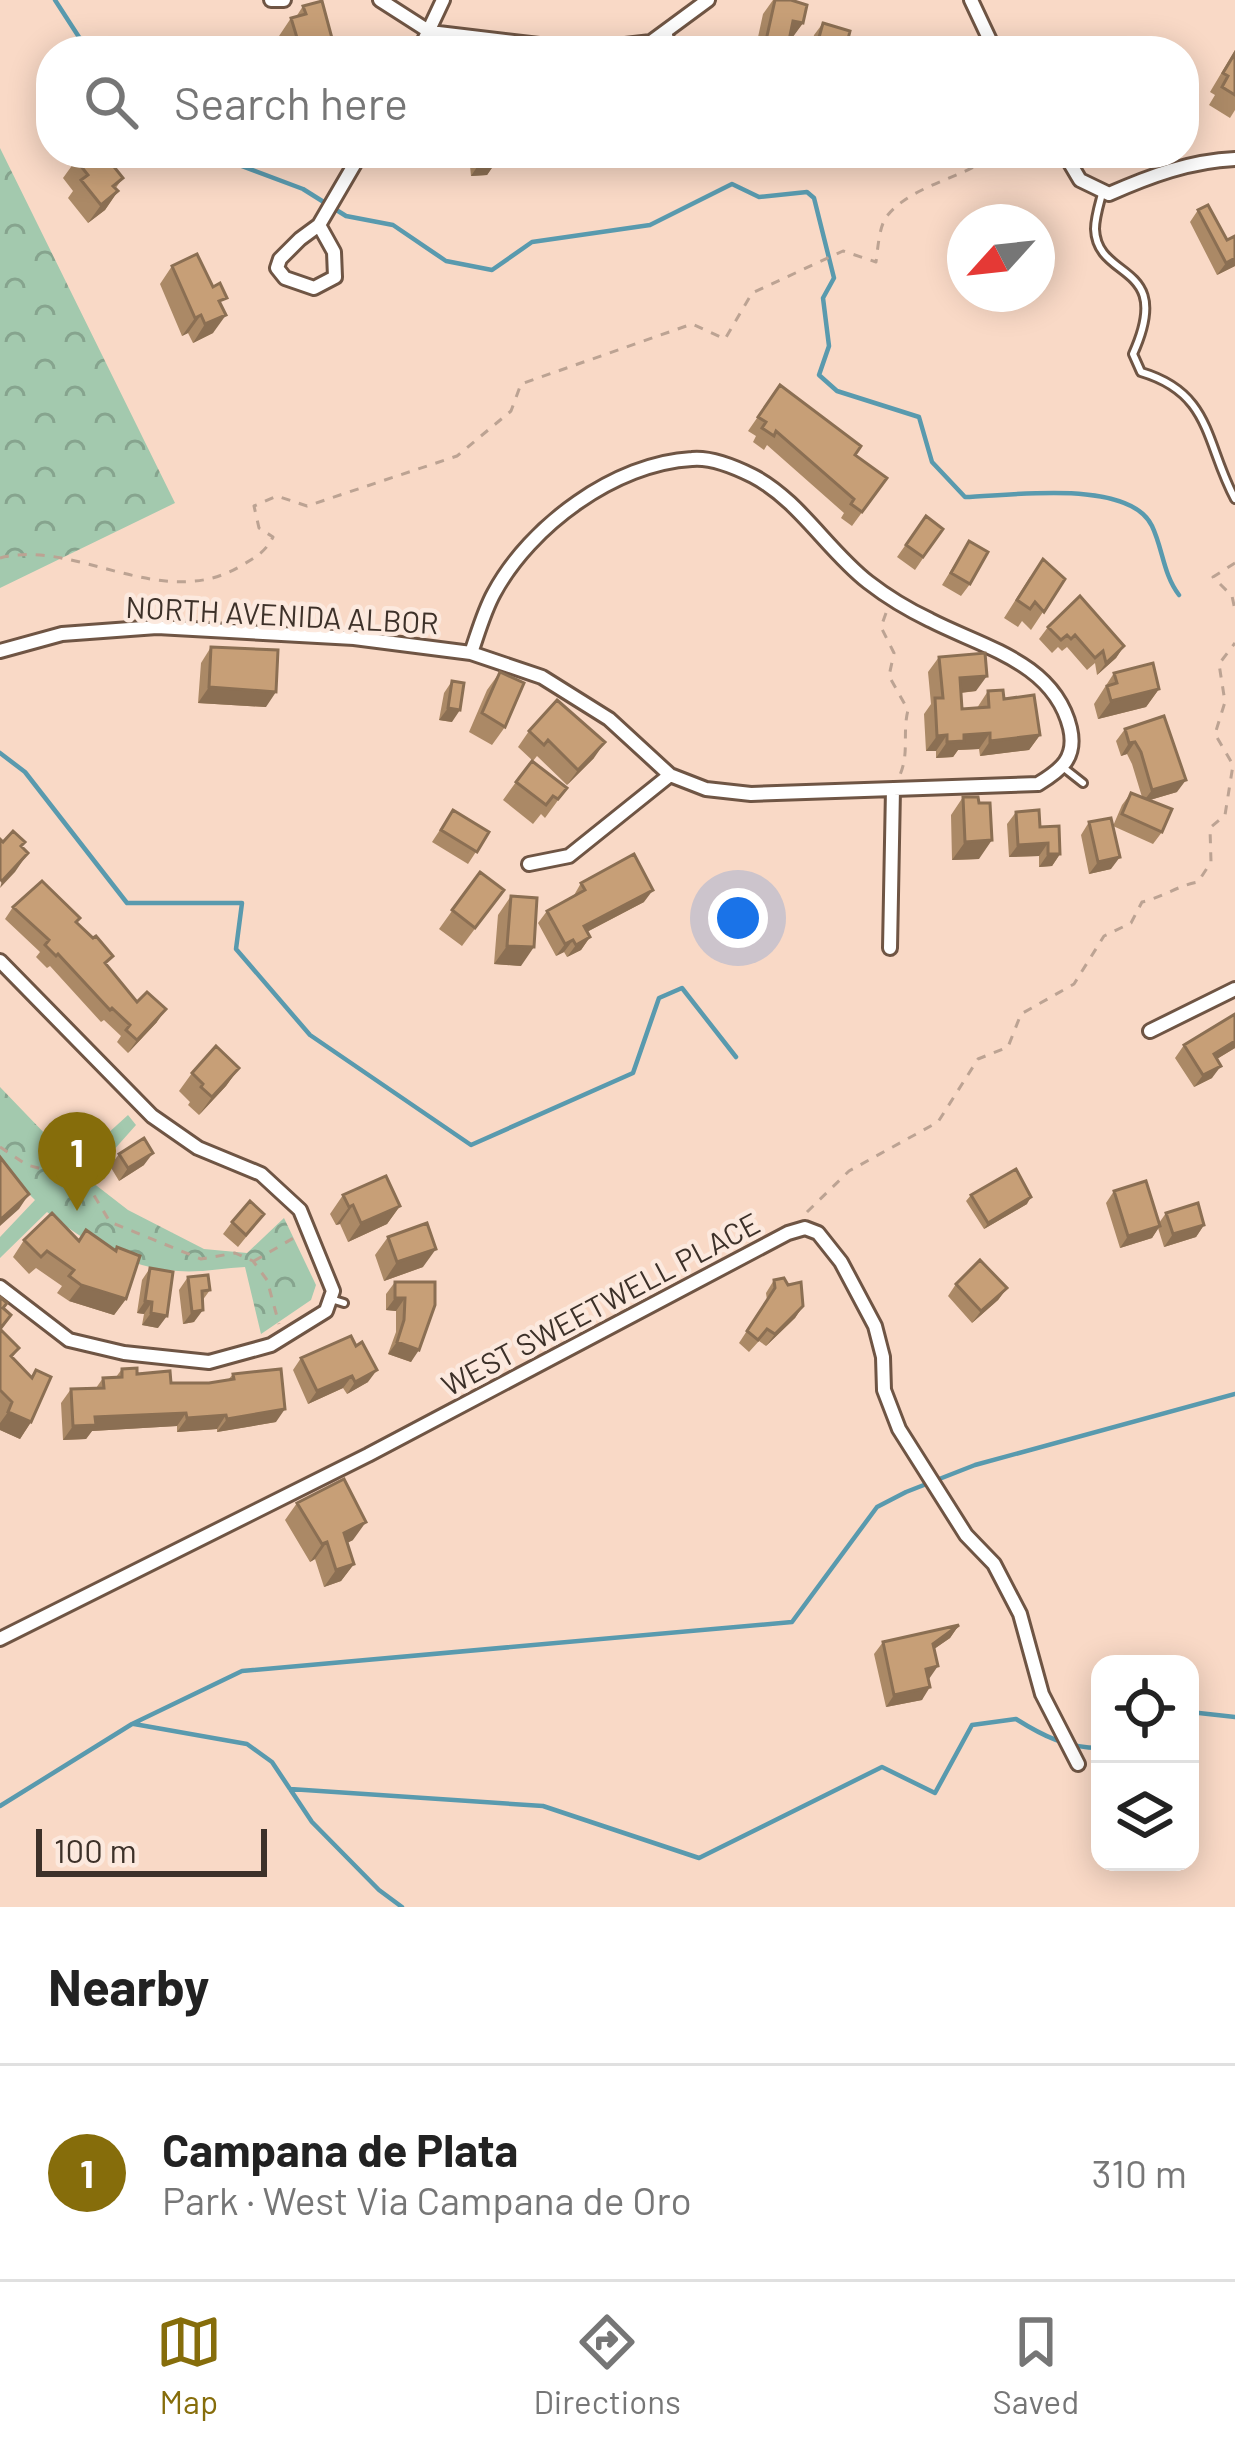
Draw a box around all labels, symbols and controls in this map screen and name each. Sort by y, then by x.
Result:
search box [36,36,1199,168]
icon: search [78,69,144,135]
text: Search here [174,75,408,129]
north arrow [947,204,1055,312]
street label: NORTH AVENIDA ALBOR [125,588,439,640]
your location [708,888,768,948]
pin: 1 [38,1112,116,1211]
street label: WEST SWEETWELL PLACE [435,1204,765,1402]
map controls [1091,1655,1199,1871]
button: locate [1091,1655,1199,1763]
button: layers [1091,1763,1199,1871]
scale bar [36,1823,267,1876]
text: 100 m [54,1830,137,1870]
text: Nearby [48,1955,209,2016]
text: Campana de Plata [162,2122,518,2176]
text: 1 [80,2149,94,2196]
text: 310 m [1091,2149,1187,2196]
text: Park · West Via Campana de Oro [162,2176,692,2223]
tab: Map [156,2309,222,2421]
tab: Directions [533,2309,681,2421]
tab: Saved [993,2309,1079,2421]

